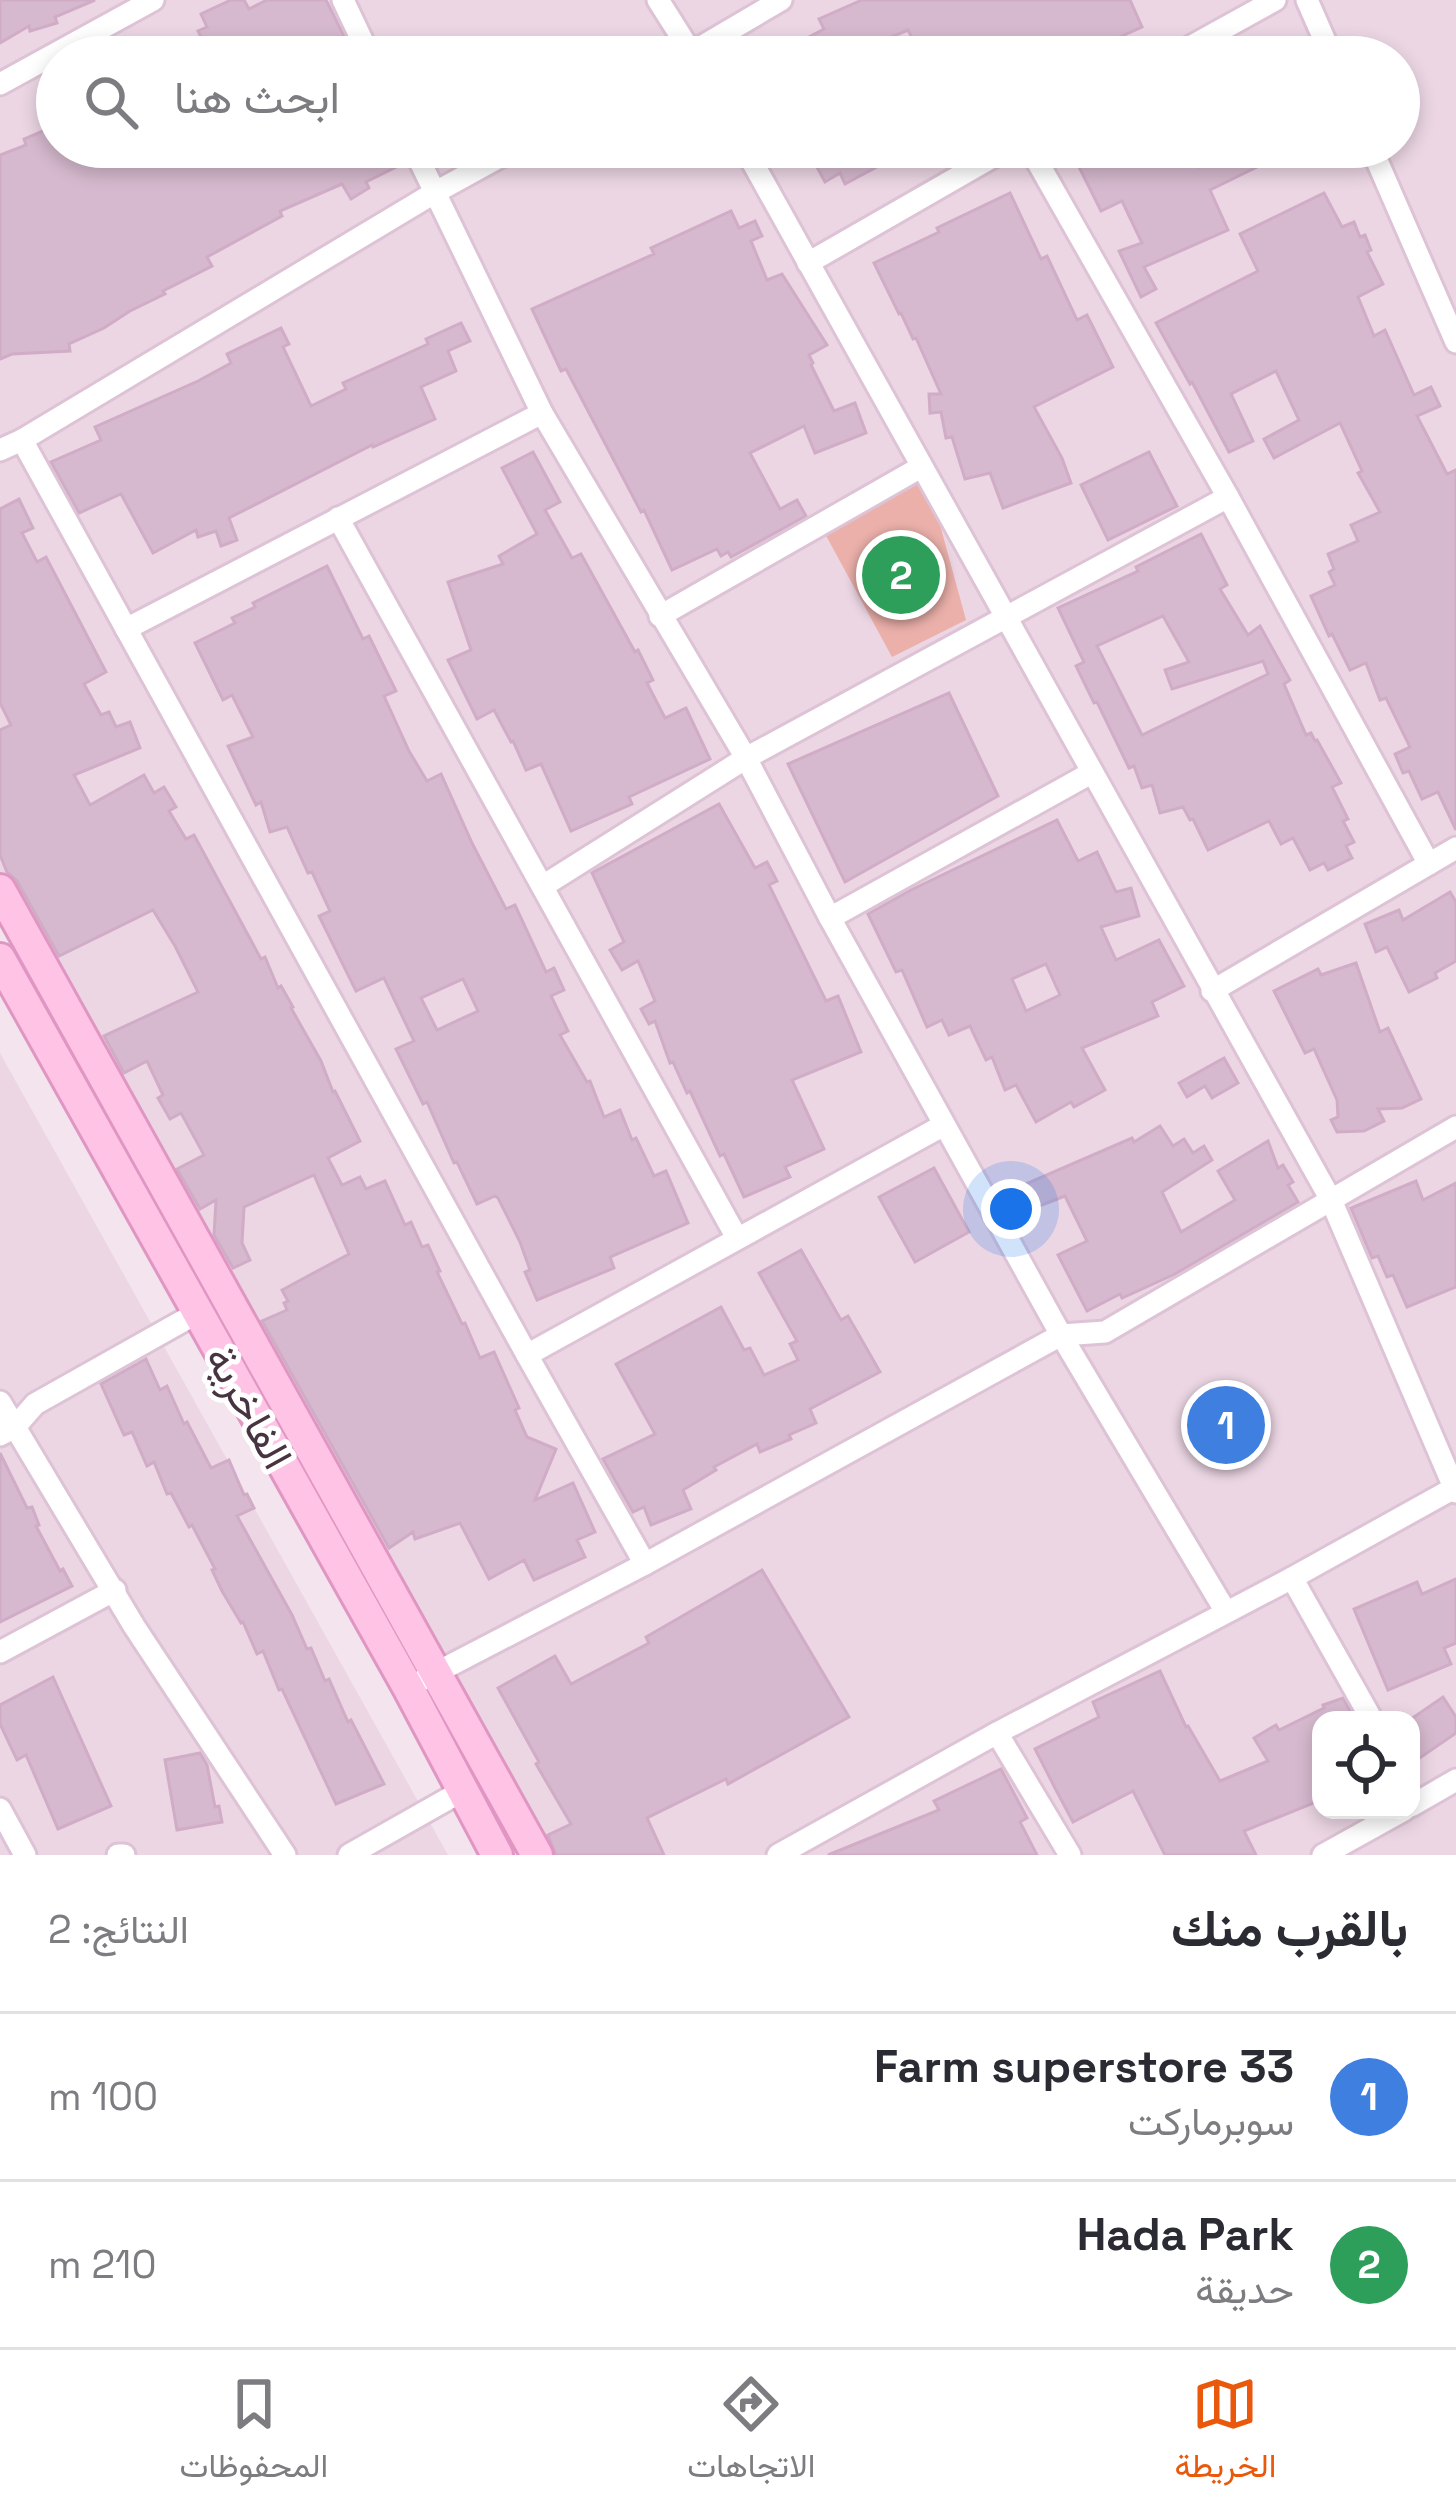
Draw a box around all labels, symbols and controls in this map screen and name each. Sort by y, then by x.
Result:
search box [36,36,1420,168]
icon: search [78,69,144,135]
text: ابحث هنا [174,69,340,126]
pin: 2 [862,530,940,620]
your location [981,1179,1041,1239]
street label: الفاخرية [194,1336,304,1478]
pin: 1 [1187,1380,1265,1470]
map controls [1312,1711,1420,1819]
button: locate [1312,1711,1420,1819]
text: بالقرب منك [1171,1896,1408,1961]
text: النتائج: 2 [48,1905,189,1954]
text: Farm superstore 33 [874,2038,1294,2095]
text: 100 m [48,2072,158,2121]
text: 1 [1360,2072,1378,2121]
text: سوبرماركت [1128,2097,1294,2146]
text: Hada Park [1077,2206,1294,2263]
text: 210 m [48,2240,156,2289]
text: 2 [1357,2240,1381,2289]
text: حديقة [1195,2265,1294,2314]
tab: المحفوظات [180,2371,328,2495]
tab: الاتجاهات [687,2371,815,2495]
tab: الخريطة [1174,2371,1276,2495]

